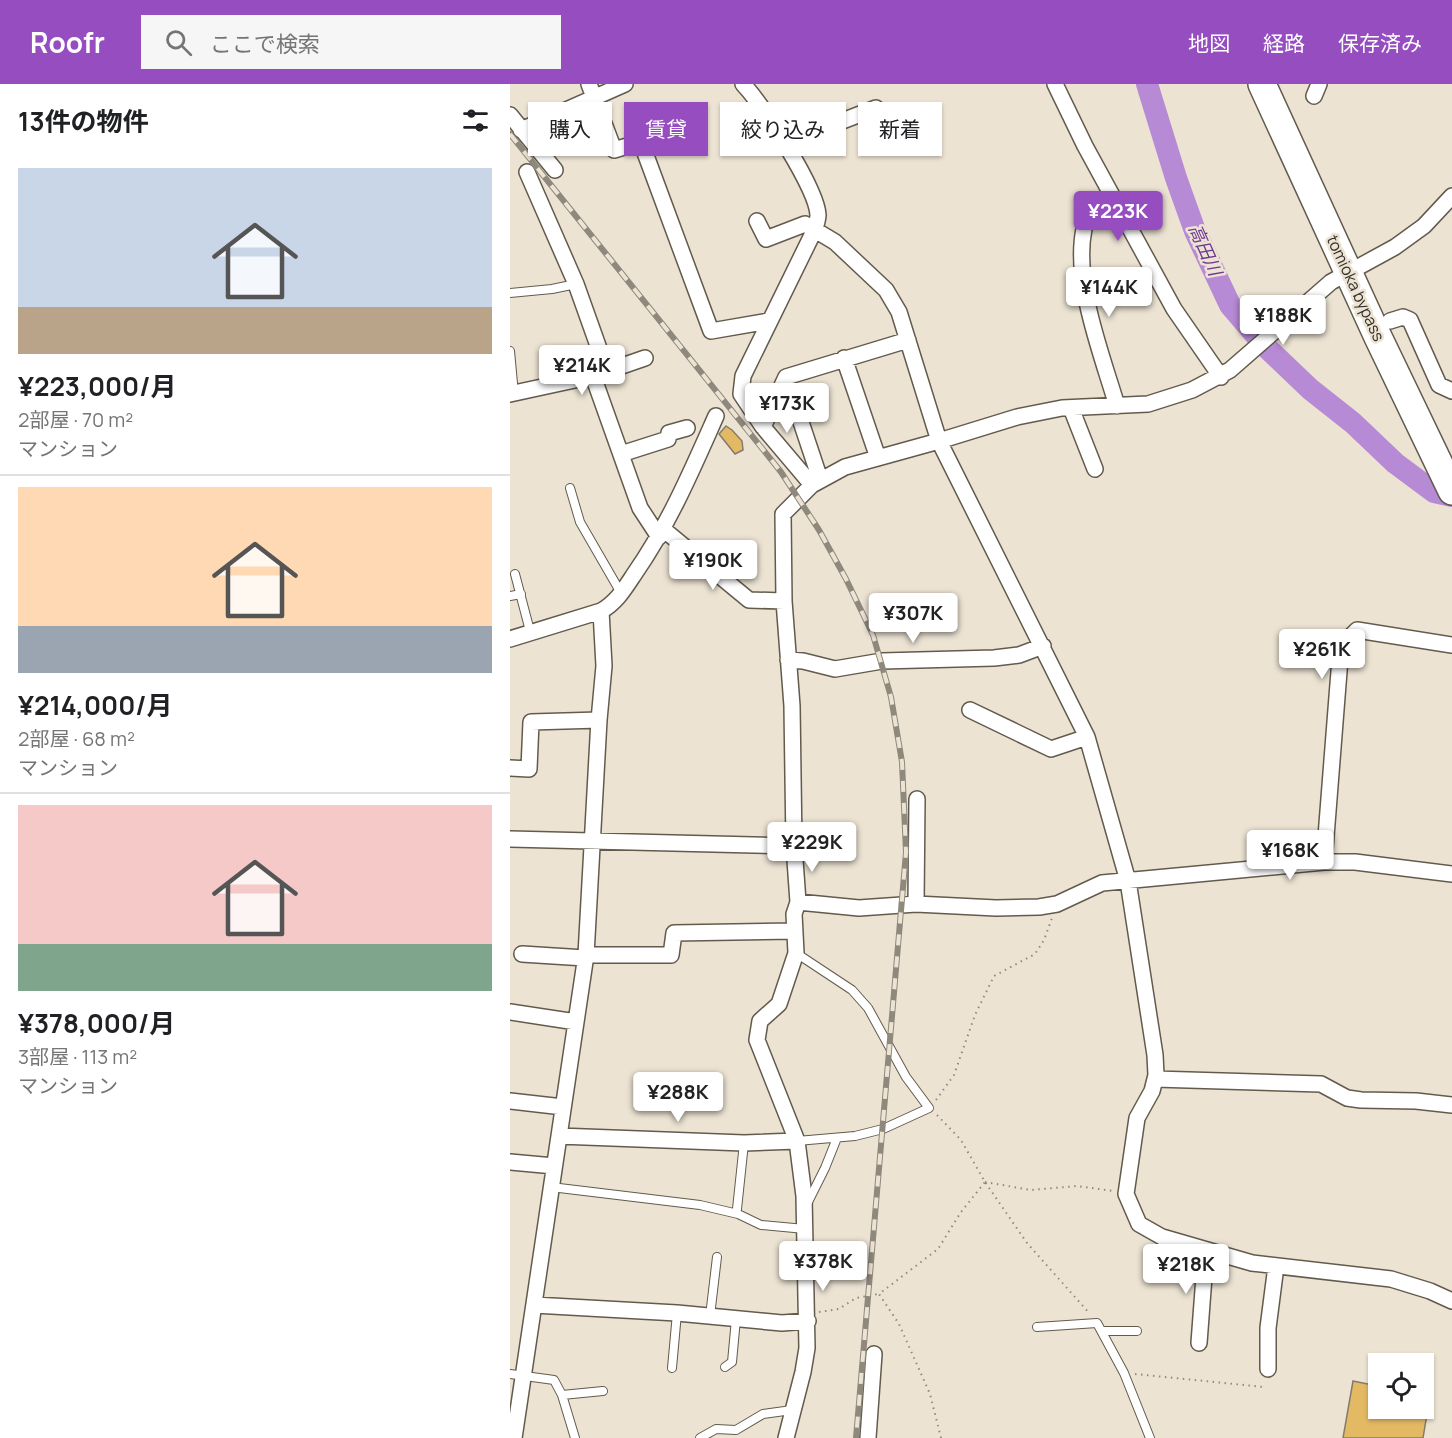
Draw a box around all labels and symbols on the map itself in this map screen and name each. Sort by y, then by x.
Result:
pin: ¥223K [1076,191,1160,242]
water label: 高田川 [1184,220,1229,281]
street label: tomioka bypass [1322,231,1390,345]
pin: ¥144K [1067,267,1151,318]
pin: ¥188K [1241,295,1325,346]
pin: ¥214K [540,345,624,396]
pin: ¥173K [745,383,829,434]
pin: ¥190K [671,540,755,591]
pin: ¥307K [871,593,955,644]
pin: ¥261K [1280,629,1364,680]
pin: ¥229K [770,822,854,873]
pin: ¥168K [1248,830,1332,881]
pin: ¥288K [636,1072,720,1123]
pin: ¥378K [781,1241,865,1292]
pin: ¥218K [1144,1244,1228,1295]

